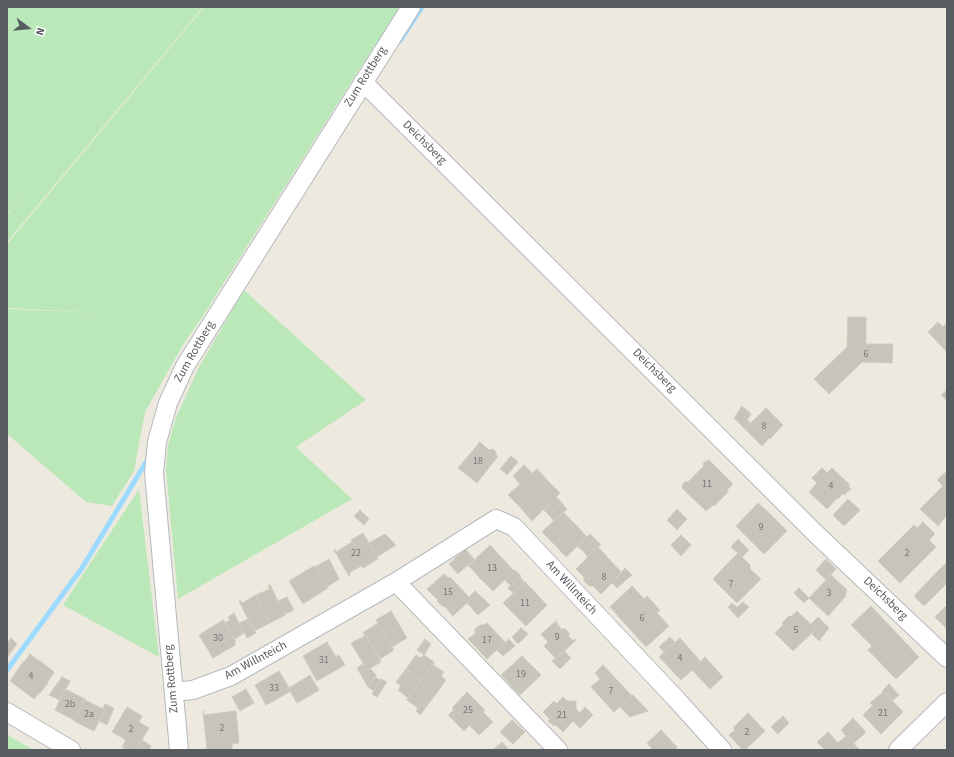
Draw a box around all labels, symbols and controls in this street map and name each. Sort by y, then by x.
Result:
north arrow [8,8,48,48]
text: N [32,26,48,37]
street label: Zum Rottberg [342,44,390,110]
street label: Deichsberg [399,118,449,168]
street label: Zum Rottberg [172,319,218,385]
street label: Deichsberg [629,346,679,396]
house number: 6 [864,349,868,361]
house number: 8 [762,421,766,433]
house number: 18 [473,456,483,468]
house number: 11 [702,479,712,491]
house number: 4 [829,481,833,493]
house number: 9 [759,522,763,534]
house number: 22 [351,548,361,560]
house number: 2 [905,548,909,560]
street label: Am Willnteich [542,558,600,618]
house number: 13 [487,563,497,575]
house number: 8 [602,572,606,584]
street label: Deichsberg [860,574,910,624]
house number: 7 [729,579,733,591]
house number: 15 [443,587,453,599]
house number: 3 [827,588,831,600]
house number: 11 [520,598,530,610]
house number: 6 [640,613,644,625]
house number: 5 [794,625,798,637]
house number: 9 [555,632,559,644]
house number: 30 [213,633,223,645]
house number: 17 [482,635,492,647]
street label: Am Willnteich [222,639,290,683]
street label: Zum Rottberg [162,644,182,714]
house number: 4 [678,653,682,665]
house number: 31 [319,655,329,667]
house number: 19 [516,669,526,681]
house number: 4 [29,671,33,683]
house number: 33 [269,683,279,695]
house number: 7 [609,686,613,698]
house number: 2b [65,699,75,711]
house number: 25 [463,705,473,717]
house number: 21 [878,708,888,720]
house number: 2a [84,709,94,721]
house number: 21 [557,710,567,722]
house number: 2 [220,723,224,735]
house number: 2 [129,724,133,736]
house number: 2 [745,727,749,739]

